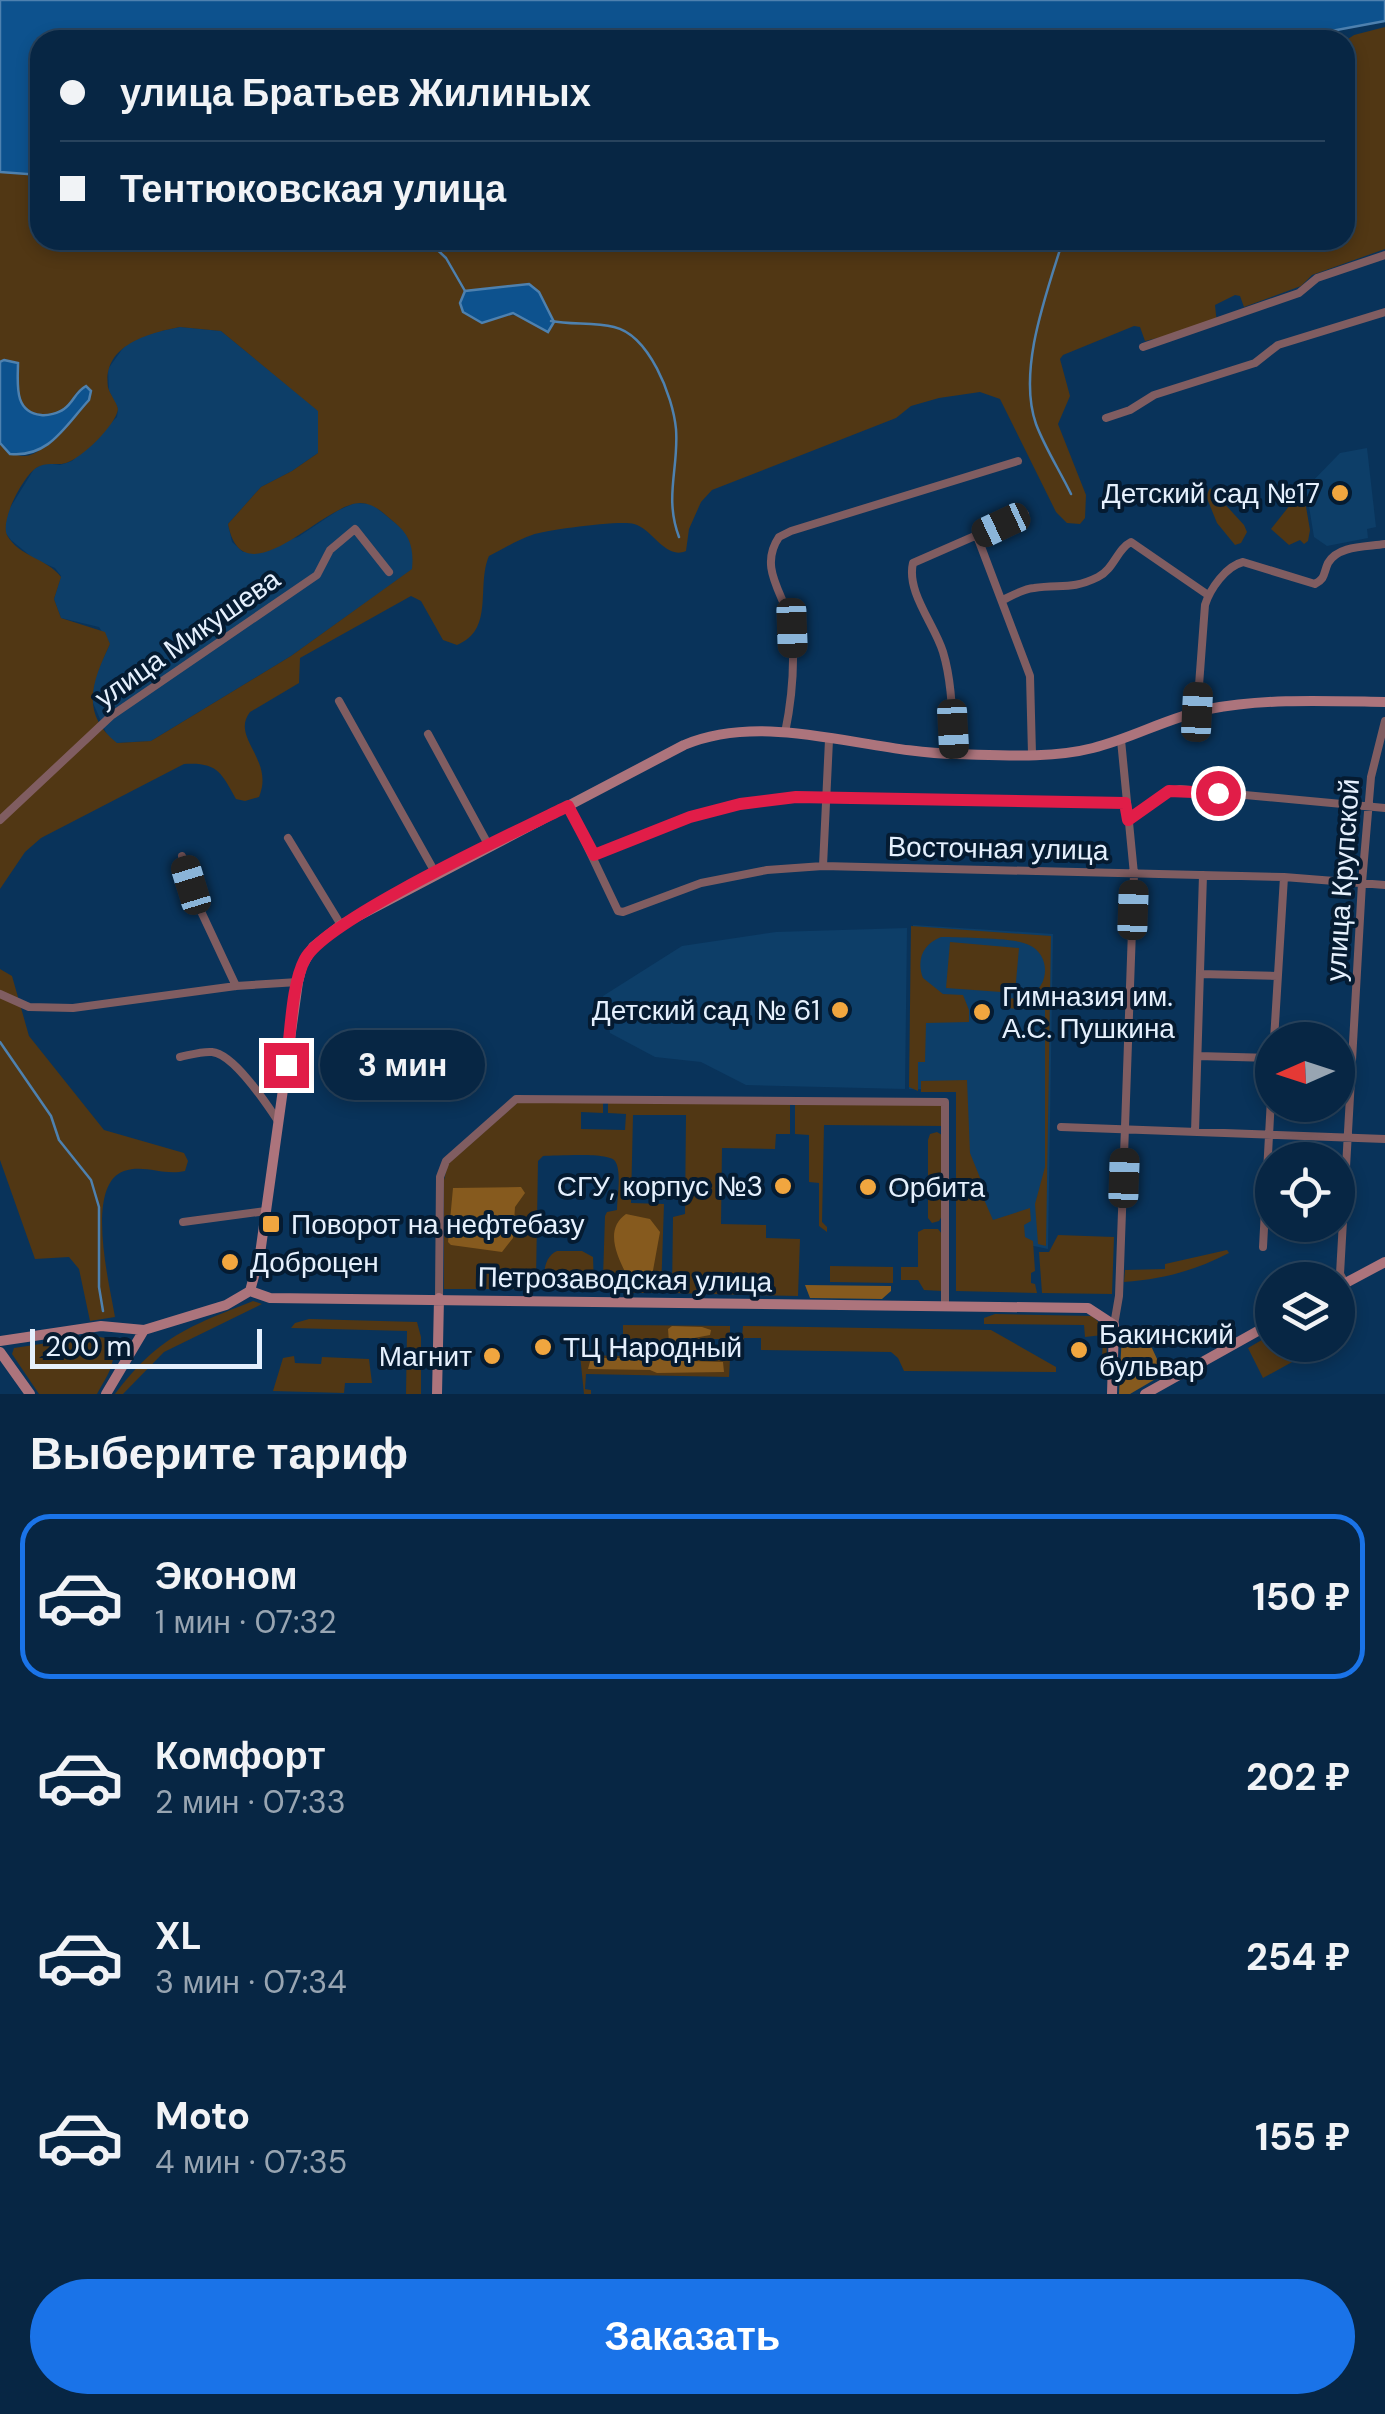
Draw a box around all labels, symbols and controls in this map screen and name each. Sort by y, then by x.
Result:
text: улица Братьев Жилиных [120,68,591,118]
text: Тентюковская улица [120,164,506,214]
place label: Детский сад №17 [1102,475,1320,512]
marker: Детский сад №17 [1329,482,1351,504]
car [967,499,1035,551]
street label: улица Микушева [87,560,288,716]
car [776,597,808,659]
car [1180,681,1214,743]
car [936,698,970,760]
route start [1196,771,1241,816]
street label: улица Крупской [1317,778,1368,983]
street label: Восточная улица [887,828,1109,869]
car [168,852,214,918]
car [1117,879,1149,941]
place label: Гимназия им. А.С. Пушкина [1002,978,1175,1047]
place label: Детский сад № 61 [592,992,820,1029]
marker: Детский сад № 61 [829,999,851,1021]
marker: Гимназия им. А.С. Пушкина [971,1001,993,1023]
north arrow [1255,1022,1355,1122]
map controls [1255,1022,1355,1362]
callout: 3 мин [321,1030,486,1100]
route end [264,1043,309,1088]
text: 3 мин [358,1044,447,1086]
button: locate [1255,1142,1355,1242]
car [1108,1147,1140,1209]
place label: СГУ, корпус №3 [557,1168,763,1205]
place label: Орбита [888,1169,986,1206]
marker: СГУ, корпус №3 [772,1175,794,1197]
marker: Орбита [857,1176,879,1198]
place label: Поворот на нефтебазу [291,1206,585,1243]
marker: Поворот на нефтебазу [260,1213,282,1235]
place label: Доброцен [250,1244,379,1281]
marker: Доброцен [219,1251,241,1273]
street label: Петрозаводская улица [477,1258,773,1301]
button: layers [1255,1262,1355,1362]
place label: Бакинский бульвар [1099,1316,1234,1385]
scale bar [30,1324,262,1368]
text: 200 m [45,1328,132,1365]
place label: ТЦ Народный [563,1329,742,1366]
marker: ТЦ Народный [532,1336,554,1358]
place label: Магнит [379,1338,472,1375]
marker: Бакинский бульвар [1068,1339,1090,1361]
marker: Магнит [481,1345,503,1367]
text: Выберите тариф [30,1424,408,1483]
text: Эконом [155,1551,298,1601]
icon: car [35,1552,125,1642]
text: 150 ₽ [1252,1572,1350,1622]
text: 1 мин · 07:32 [155,1601,337,1643]
text: Комфорт [155,1731,326,1781]
icon: car [35,1732,125,1822]
text: 202 ₽ [1246,1752,1350,1802]
text: 2 мин · 07:33 [155,1781,346,1823]
text: XL [155,1911,202,1961]
icon: car [35,1912,125,2002]
text: 254 ₽ [1246,1932,1350,1982]
text: 3 мин · 07:34 [155,1961,347,2003]
text: Moto [155,2091,250,2141]
icon: car [35,2092,125,2182]
text: 155 ₽ [1255,2112,1350,2162]
text: 4 мин · 07:35 [155,2141,347,2183]
button: Заказать [30,2279,1355,2394]

